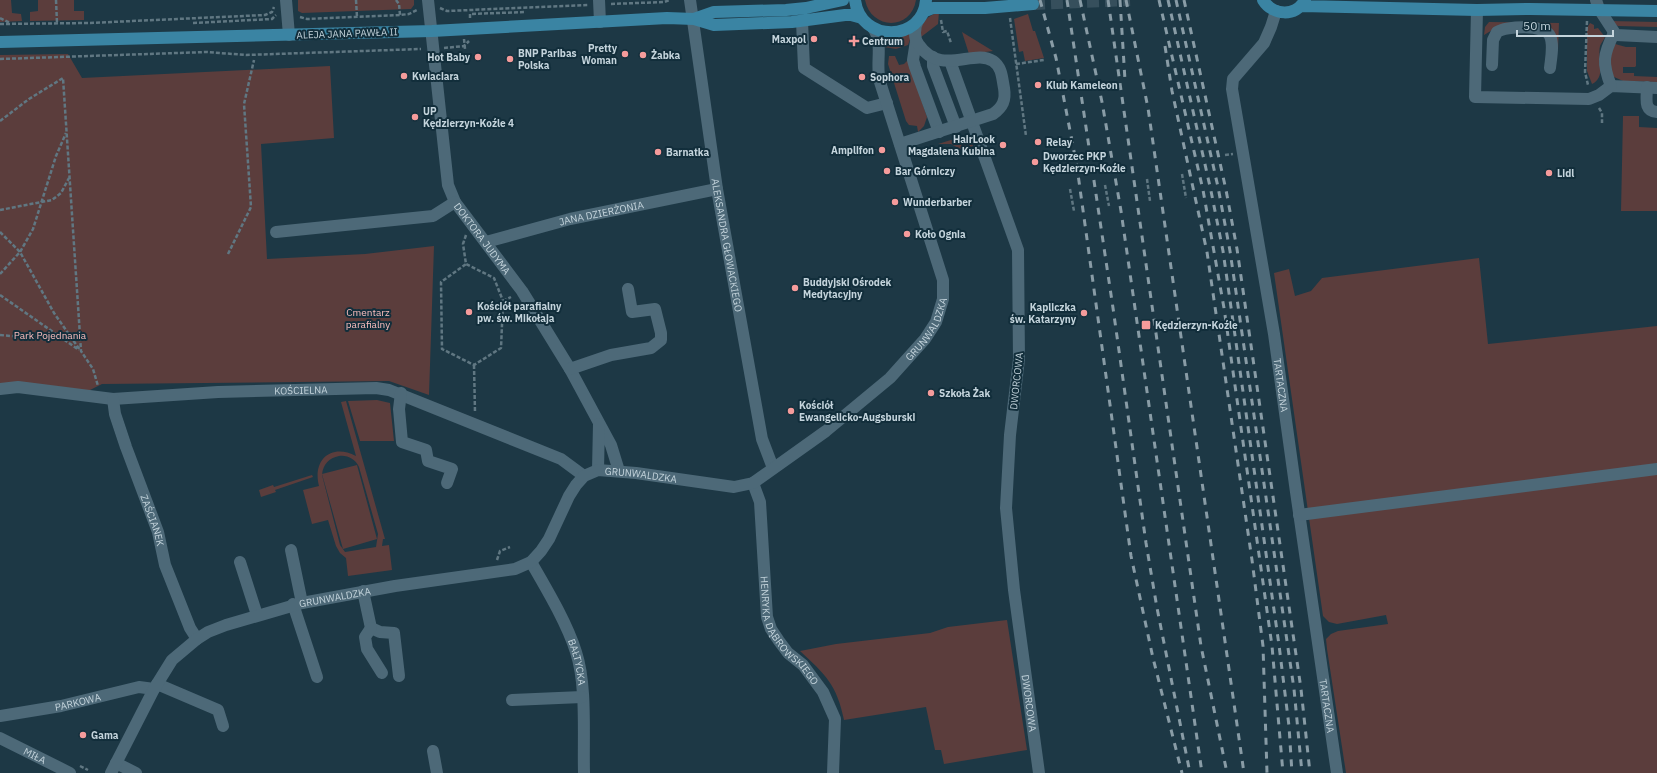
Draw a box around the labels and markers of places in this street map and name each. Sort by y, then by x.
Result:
place label: Maxpol [772,33,806,46]
marker: Maxpol [809,34,819,44]
place label: Centrum [862,35,903,48]
marker: Centrum [849,36,859,46]
place label: Pretty Woman [581,42,618,67]
place label: BNP Paribas Polska [518,47,577,72]
marker: Pretty Woman [620,49,630,59]
place label: Żabka [651,49,681,62]
marker: Żabka [638,50,648,60]
place label: Hot Baby [427,51,471,64]
marker: Hot Baby [473,52,483,62]
marker: BNP Paribas Polska [505,54,515,64]
place label: Kwiaciara [412,70,459,83]
marker: Kwiaciara [399,71,409,81]
place label: Sophora [870,71,909,84]
marker: Sophora [857,72,867,82]
place label: Klub Kameleon [1046,79,1118,92]
marker: Klub Kameleon [1033,80,1043,90]
place label: UP Kędzierzyn-Koźle 4 [423,105,514,130]
marker: UP Kędzierzyn-Koźle 4 [410,112,420,122]
place label: HairLook Magdalena Kubina [908,133,995,158]
place label: Relay [1046,136,1073,149]
marker: Relay [1033,137,1043,147]
marker: HairLook Magdalena Kubina [998,140,1008,150]
place label: Amplifon [831,144,874,157]
marker: Amplifon [877,145,887,155]
place label: Barnatka [666,146,710,159]
marker: Barnatka [653,147,663,157]
place label: Dworzec PKP Kędzierzyn-Koźle [1043,150,1126,175]
marker: Dworzec PKP Kędzierzyn-Koźle [1030,157,1040,167]
place label: Bar Górniczy [895,165,956,178]
marker: Bar Górniczy [882,166,892,176]
place label: Lidl [1557,167,1574,180]
marker: Lidl [1544,168,1554,178]
place label: Wunderbarber [903,196,972,209]
marker: Wunderbarber [890,197,900,207]
place label: Koło Ognia [915,228,966,241]
marker: Koło Ognia [902,229,912,239]
place label: Buddyjski Ośrodek Medytacyjny [803,276,892,301]
marker: Buddyjski Ośrodek Medytacyjny [790,283,800,293]
place label: Kościół parafialny pw. św. Mikołaja [477,300,562,325]
place label: Kapliczka św. Katarzyny [1010,301,1077,326]
marker: Kościół parafialny pw. św. Mikołaja [464,307,474,317]
marker: Kapliczka św. Katarzyny [1079,308,1089,318]
marker: Kędzierzyn-Koźle [1140,319,1152,331]
place label: Kędzierzyn-Koźle [1155,319,1238,332]
place label: Szkoła Żak [939,387,991,400]
marker: Szkoła Żak [926,388,936,398]
place label: Kościół Ewangelicko-Augsburski [799,399,916,424]
marker: Kościół Ewangelicko-Augsburski [786,406,796,416]
place label: Gama [91,729,119,742]
marker: Gama [78,730,88,740]

